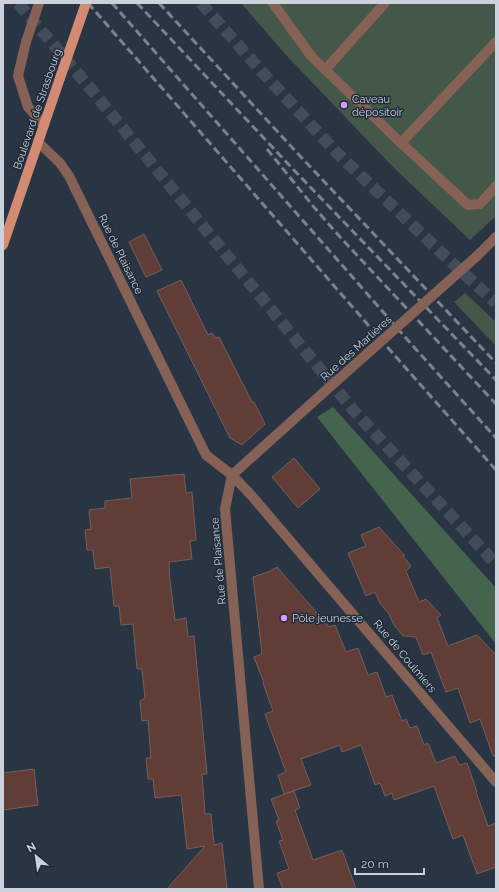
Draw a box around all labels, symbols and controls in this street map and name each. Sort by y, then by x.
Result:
street label: Boulevard de Strasbourg [11,47,64,171]
place label: Caveau dépositoir [352,93,403,119]
marker: Caveau dépositoir [339,100,349,110]
street label: Rue de Plaisance [96,212,146,297]
street label: Rue des Marlières [318,313,395,384]
street label: Rue de Plaisance [208,516,229,605]
place label: Pôle jeunesse [292,612,363,625]
marker: Pôle jeunesse [279,613,289,623]
street label: Rue de Coulmiers [370,617,439,695]
north arrow [16,836,56,876]
text: N [25,840,38,855]
scale bar [355,850,424,876]
text: 20 m [361,857,389,871]

